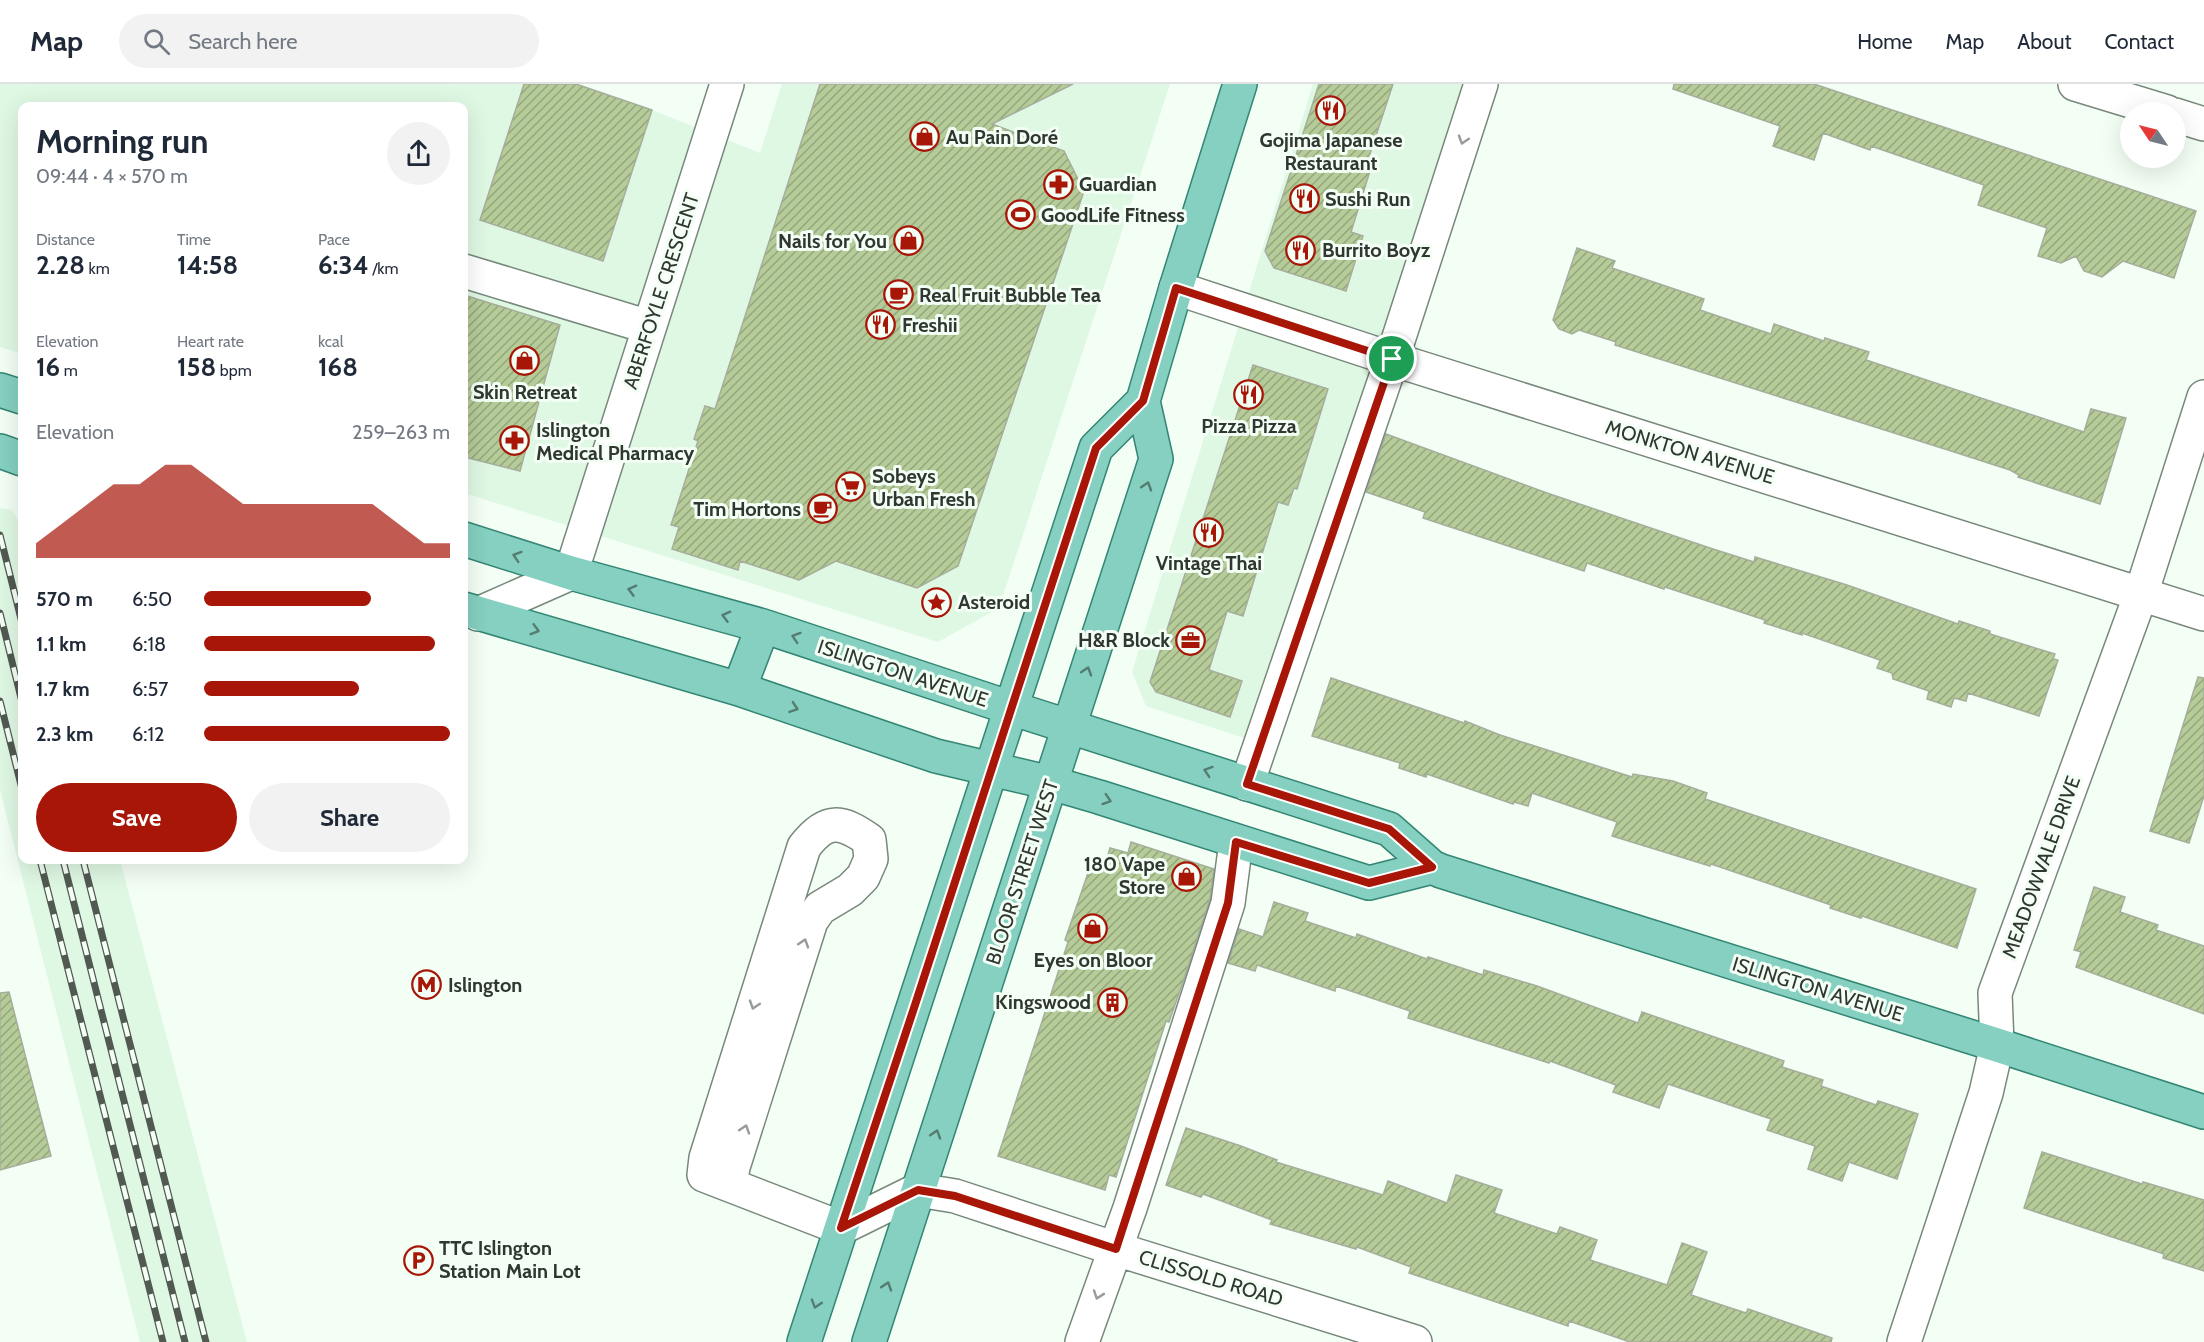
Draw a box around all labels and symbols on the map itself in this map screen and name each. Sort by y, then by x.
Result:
restaurant icon: Gojima Japanese Restaurant [1315,94,1347,126]
north arrow [2120,102,2186,168]
shop icon: Au Pain Doré [909,121,941,153]
place label: Au Pain Doré [946,125,1058,149]
place label: Gojima Japanese Restaurant [1260,128,1402,175]
one-way arrow [1458,134,1470,145]
pharmacy icon: Guardian [1042,168,1074,200]
place label: Guardian [1079,172,1157,196]
restaurant icon: Sushi Run [1288,183,1320,215]
place label: Sushi Run [1325,187,1411,211]
street label: ABERFOYLE CRESCENT [618,190,704,392]
sports icon: GoodLife Fitness [1004,199,1036,231]
place label: GoodLife Fitness [1041,203,1185,227]
shop icon: Nails for You [892,225,924,257]
place label: Nails for You [778,229,887,253]
restaurant icon: Burrito Boyz [1285,234,1317,266]
place label: Burrito Boyz [1322,238,1431,262]
cafe icon: Real Fruit Bubble Tea [882,279,914,311]
place label: Real Fruit Bubble Tea [919,283,1101,307]
restaurant icon: Freshii [865,309,897,341]
place label: Freshii [902,313,958,337]
pin [1366,333,1417,384]
shop icon: Skin Retreat [509,345,541,377]
restaurant icon: Pizza Pizza [1233,379,1265,411]
place label: Skin Retreat [473,380,577,404]
place label: Pizza Pizza [1201,414,1297,438]
street label: MONKTON AVENUE [1603,415,1777,489]
place label: Islington Medical Pharmacy [536,418,695,465]
pharmacy icon: Islington Medical Pharmacy [499,425,531,457]
place label: Sobeys Urban Fresh [872,464,976,511]
supermarket icon: Sobeys Urban Fresh [835,471,867,503]
one-way arrow [1140,481,1152,492]
cafe icon: Tim Hortons [806,493,838,525]
place label: Tim Hortons [693,497,801,521]
restaurant icon: Vintage Thai [1193,517,1225,549]
one-way arrow [512,551,523,563]
place label: Vintage Thai [1156,551,1262,575]
one-way arrow [627,585,638,597]
place icon: Asteroid [921,586,953,618]
place label: Asteroid [958,590,1030,614]
one-way arrow [721,610,731,623]
one-way arrow [529,623,539,635]
office icon: H&R Block [1175,624,1207,656]
place label: H&R Block [1078,628,1170,652]
one-way arrow [791,632,802,644]
street label: ISLINGTON AVENUE [815,634,991,712]
one-way arrow [1080,666,1092,677]
one-way arrow [788,700,799,713]
one-way arrow [1203,766,1214,778]
street label: MEADOWVALE DRIVE [1997,773,2085,961]
street label: BLOOR STREET WEST [981,776,1063,967]
one-way arrow [1101,793,1112,805]
place label: 180 Vape Store [1084,852,1165,899]
shop icon: 180 Vape Store [1170,860,1202,892]
shop icon: Eyes on Bloor [1077,913,1109,945]
one-way arrow [797,938,809,949]
place label: Eyes on Bloor [1033,948,1153,972]
street label: ISLINGTON AVENUE [1729,952,1907,1026]
metro station icon: Islington [411,969,443,1001]
place label: Islington [448,973,522,997]
building icon: Kingswood [1096,986,1128,1018]
place label: Kingswood [995,990,1091,1014]
one-way arrow [749,999,761,1010]
one-way arrow [738,1124,750,1135]
one-way arrow [929,1129,942,1140]
place label: TTC Islington Station Main Lot [439,1236,581,1283]
parking icon: TTC Islington Station Main Lot [402,1244,434,1276]
street label: CLISSOLD ROAD [1136,1245,1286,1311]
one-way arrow [879,1281,892,1292]
one-way arrow [1093,1289,1106,1300]
one-way arrow [811,1298,823,1309]

